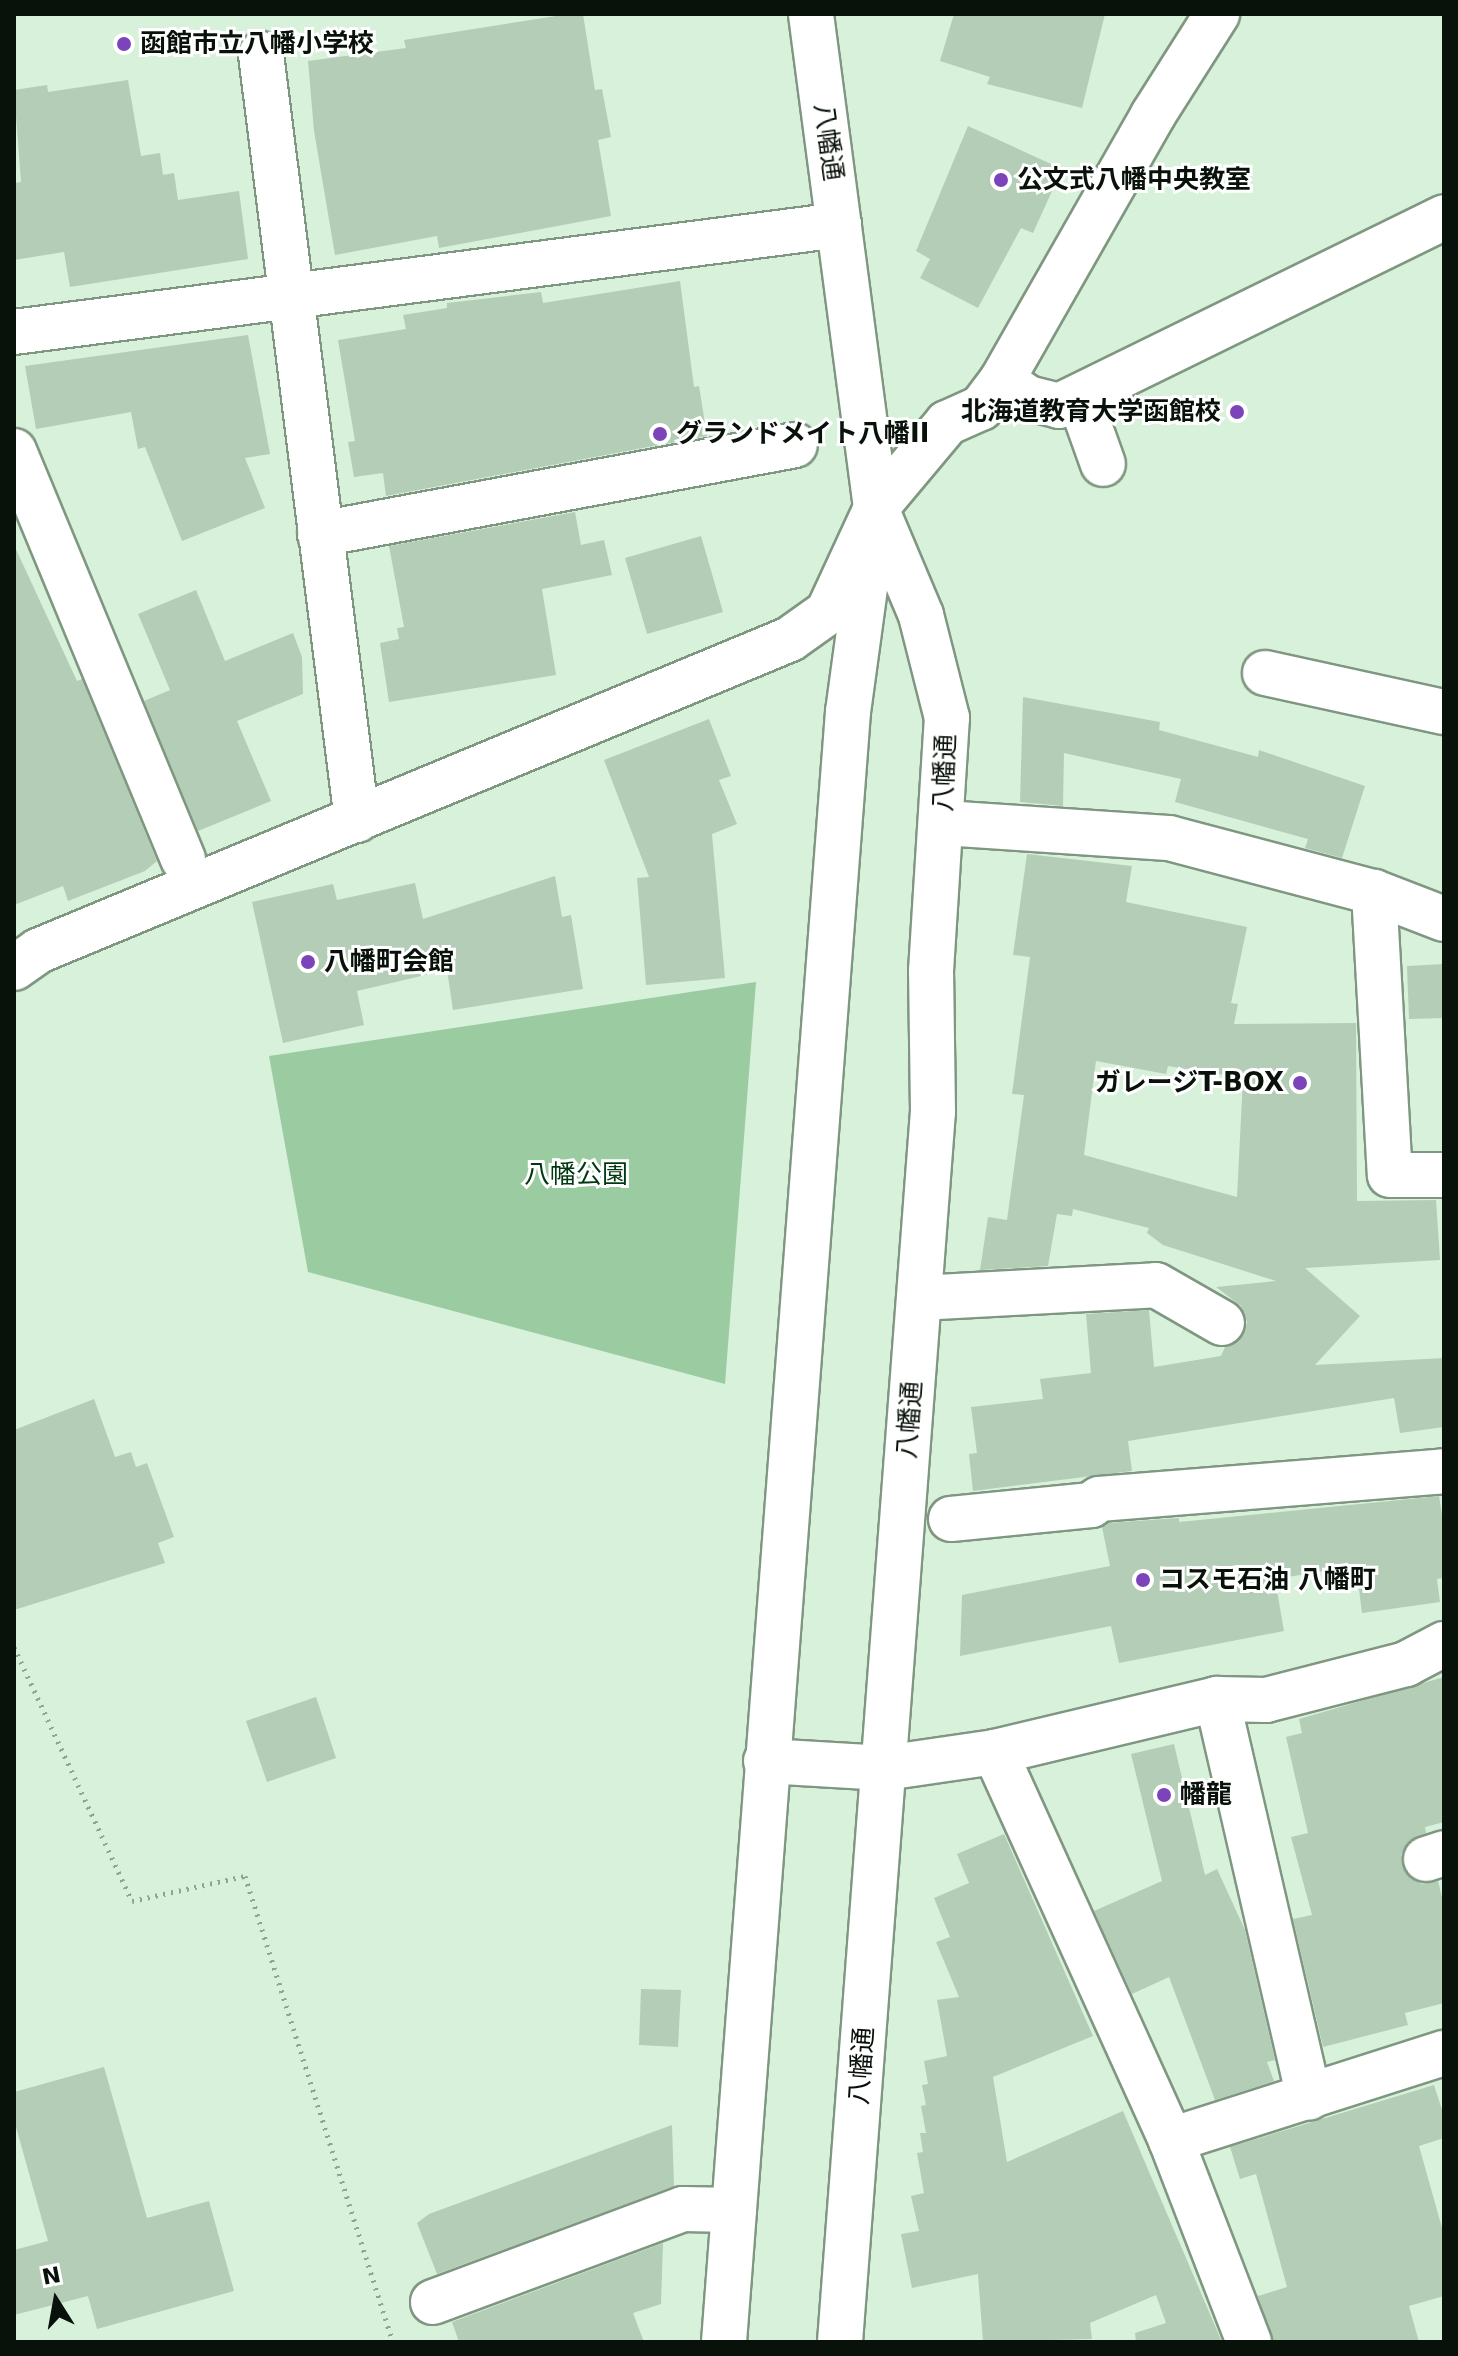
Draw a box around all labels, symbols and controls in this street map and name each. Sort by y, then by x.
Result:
place label: 函館市立八幡小学校 [140,28,374,60]
marker: 函館市立八幡小学校 [115,35,133,53]
street label: 八幡通 [807,101,849,183]
place label: 公文式八幡中央教室 [1017,164,1251,196]
marker: 公文式八幡中央教室 [992,171,1010,189]
place label: 北海道教育大学函館校 [961,396,1221,428]
marker: 北海道教育大学函館校 [1228,403,1246,421]
place label: グランドメイト八幡II [676,418,929,450]
marker: グランドメイト八幡II [651,425,669,443]
street label: 八幡通 [928,733,962,813]
place label: 八幡町会館 [324,946,454,978]
marker: 八幡町会館 [299,953,317,971]
place label: ガレージT-BOX [1094,1067,1284,1099]
marker: ガレージT-BOX [1291,1074,1309,1092]
park label: 八幡公園 [524,1159,628,1191]
street label: 八幡通 [892,1380,928,1460]
place label: コスモ石油 八幡町 [1159,1564,1376,1596]
marker: コスモ石油 八幡町 [1134,1571,1152,1589]
place label: 幡龍 [1180,1779,1232,1811]
marker: 幡龍 [1155,1786,1173,1804]
street label: 八幡通 [844,2026,880,2106]
north arrow [16,2260,96,2340]
text: N [40,2262,63,2290]

